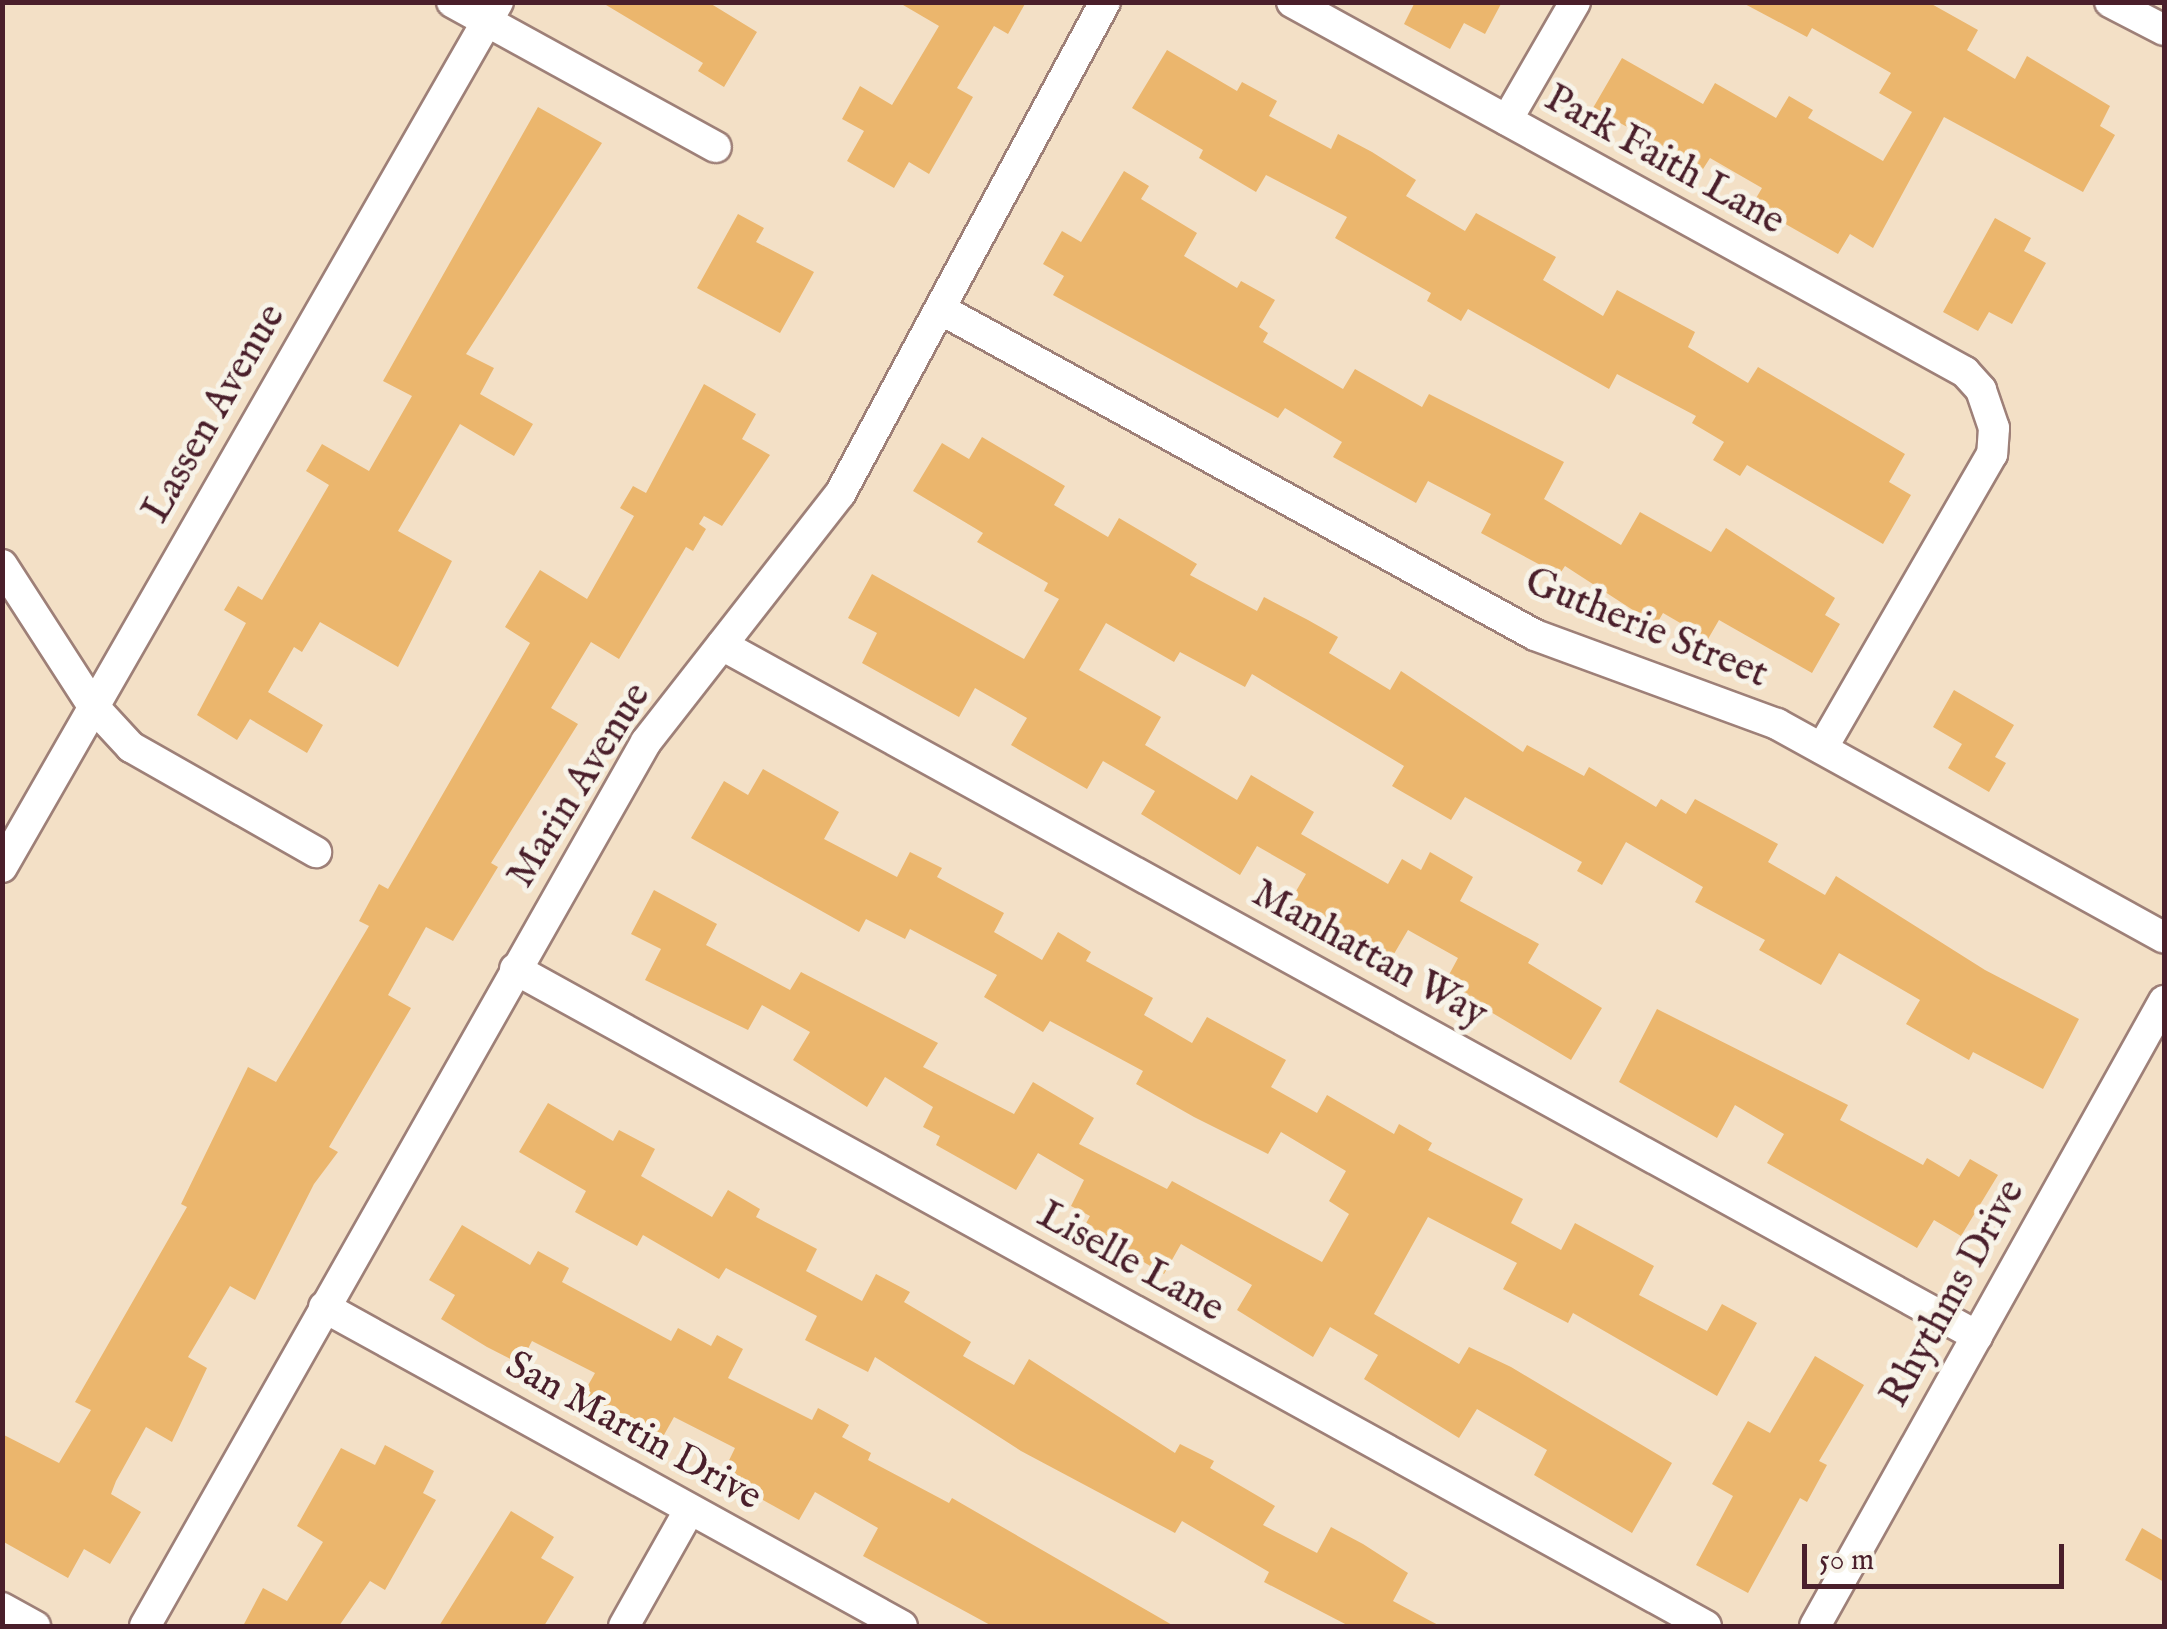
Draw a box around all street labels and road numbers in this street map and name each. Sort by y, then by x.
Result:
street label: Park Faith Lane [1536,75,1792,247]
street label: Lassen Avenue [133,296,297,532]
street label: Gutherie Street [1518,559,1774,699]
street label: Marin Avenue [498,675,662,897]
street label: Manhattan Way [1243,871,1495,1039]
street label: Rhythms Drive [1872,1172,2036,1416]
street label: Liselle Lane [1028,1192,1232,1334]
street label: San Martin Drive [497,1342,769,1522]

